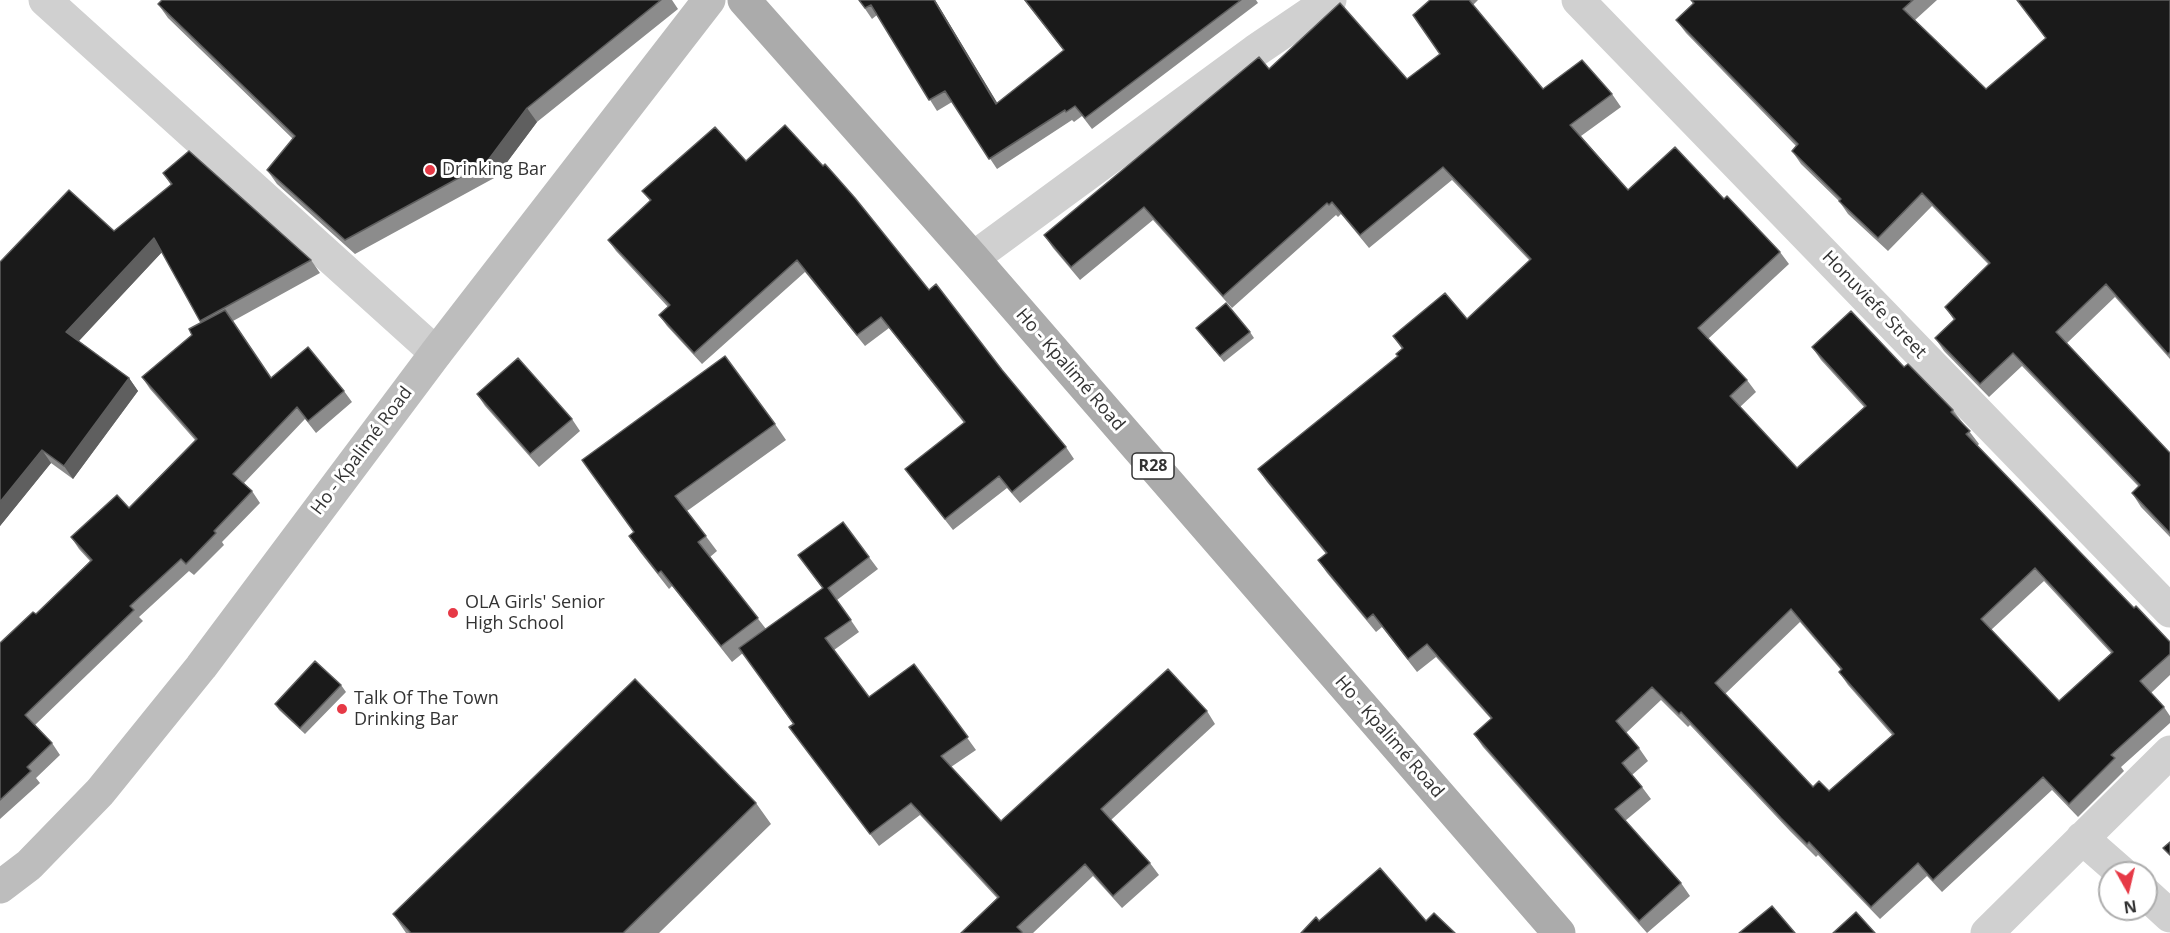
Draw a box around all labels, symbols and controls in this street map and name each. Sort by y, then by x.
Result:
place label: Drinking Bar [442,159,546,181]
marker: Drinking Bar [423,163,437,177]
street label: Honuviefe Street [1817,247,1931,363]
street label: Ho - Kpalimé Road [1011,305,1129,435]
street label: Ho - Kpalimé Road [307,383,417,519]
road number: R28 [1132,453,1174,479]
place label: OLA Girls' Senior High School [465,592,605,634]
marker: OLA Girls' Senior High School [446,606,460,620]
street label: Ho - Kpalimé Road [1330,672,1448,802]
place label: Talk Of The Town Drinking Bar [354,688,499,730]
marker: Talk Of The Town Drinking Bar [335,702,349,716]
north arrow [2098,861,2158,921]
text: N [2122,895,2138,919]

